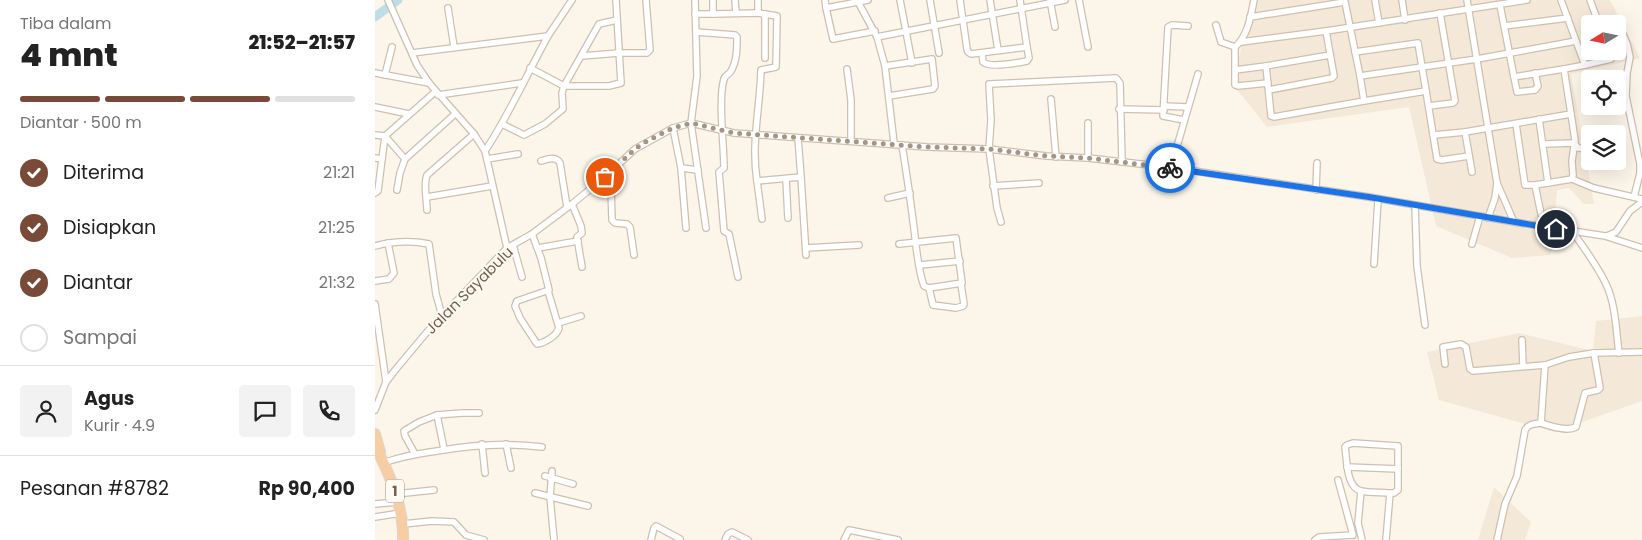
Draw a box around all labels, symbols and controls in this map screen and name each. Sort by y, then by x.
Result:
text: Tiba dalam [20,12,111,35]
north arrow [1581,15,1626,60]
map controls [1581,15,1626,170]
text: 21:52–21:57 [248,29,355,56]
text: 4 mnt [20,32,118,77]
button: locate [1581,70,1626,115]
text: Diantar · 500 m [20,111,142,134]
button: layers [1581,125,1626,170]
courier [1145,143,1195,193]
icon: bike [1156,154,1184,182]
pin [584,156,626,198]
icon: check [20,159,48,187]
text: Diterima [63,159,144,186]
text: 21:21 [323,161,355,184]
icon: bag [591,163,619,191]
pin [1535,208,1577,250]
icon: check [20,214,48,242]
text: Disiapkan [63,214,156,241]
icon: home [1542,215,1570,243]
text: 21:25 [318,216,355,239]
street label: Jalan Sayabulu [421,242,517,338]
icon: check [20,269,48,297]
text: Diantar [63,269,133,296]
text: 21:32 [319,271,355,294]
text: Sampai [63,324,137,351]
button: person [20,385,72,437]
text: Agus [84,385,134,412]
button: chat [239,385,291,437]
button: phone [303,385,355,437]
text: Kurir · 4.9 [84,414,155,437]
text: Pesanan #8782 [20,475,169,502]
text: Rp 90,400 [259,475,355,502]
road number: 1 [386,480,404,502]

